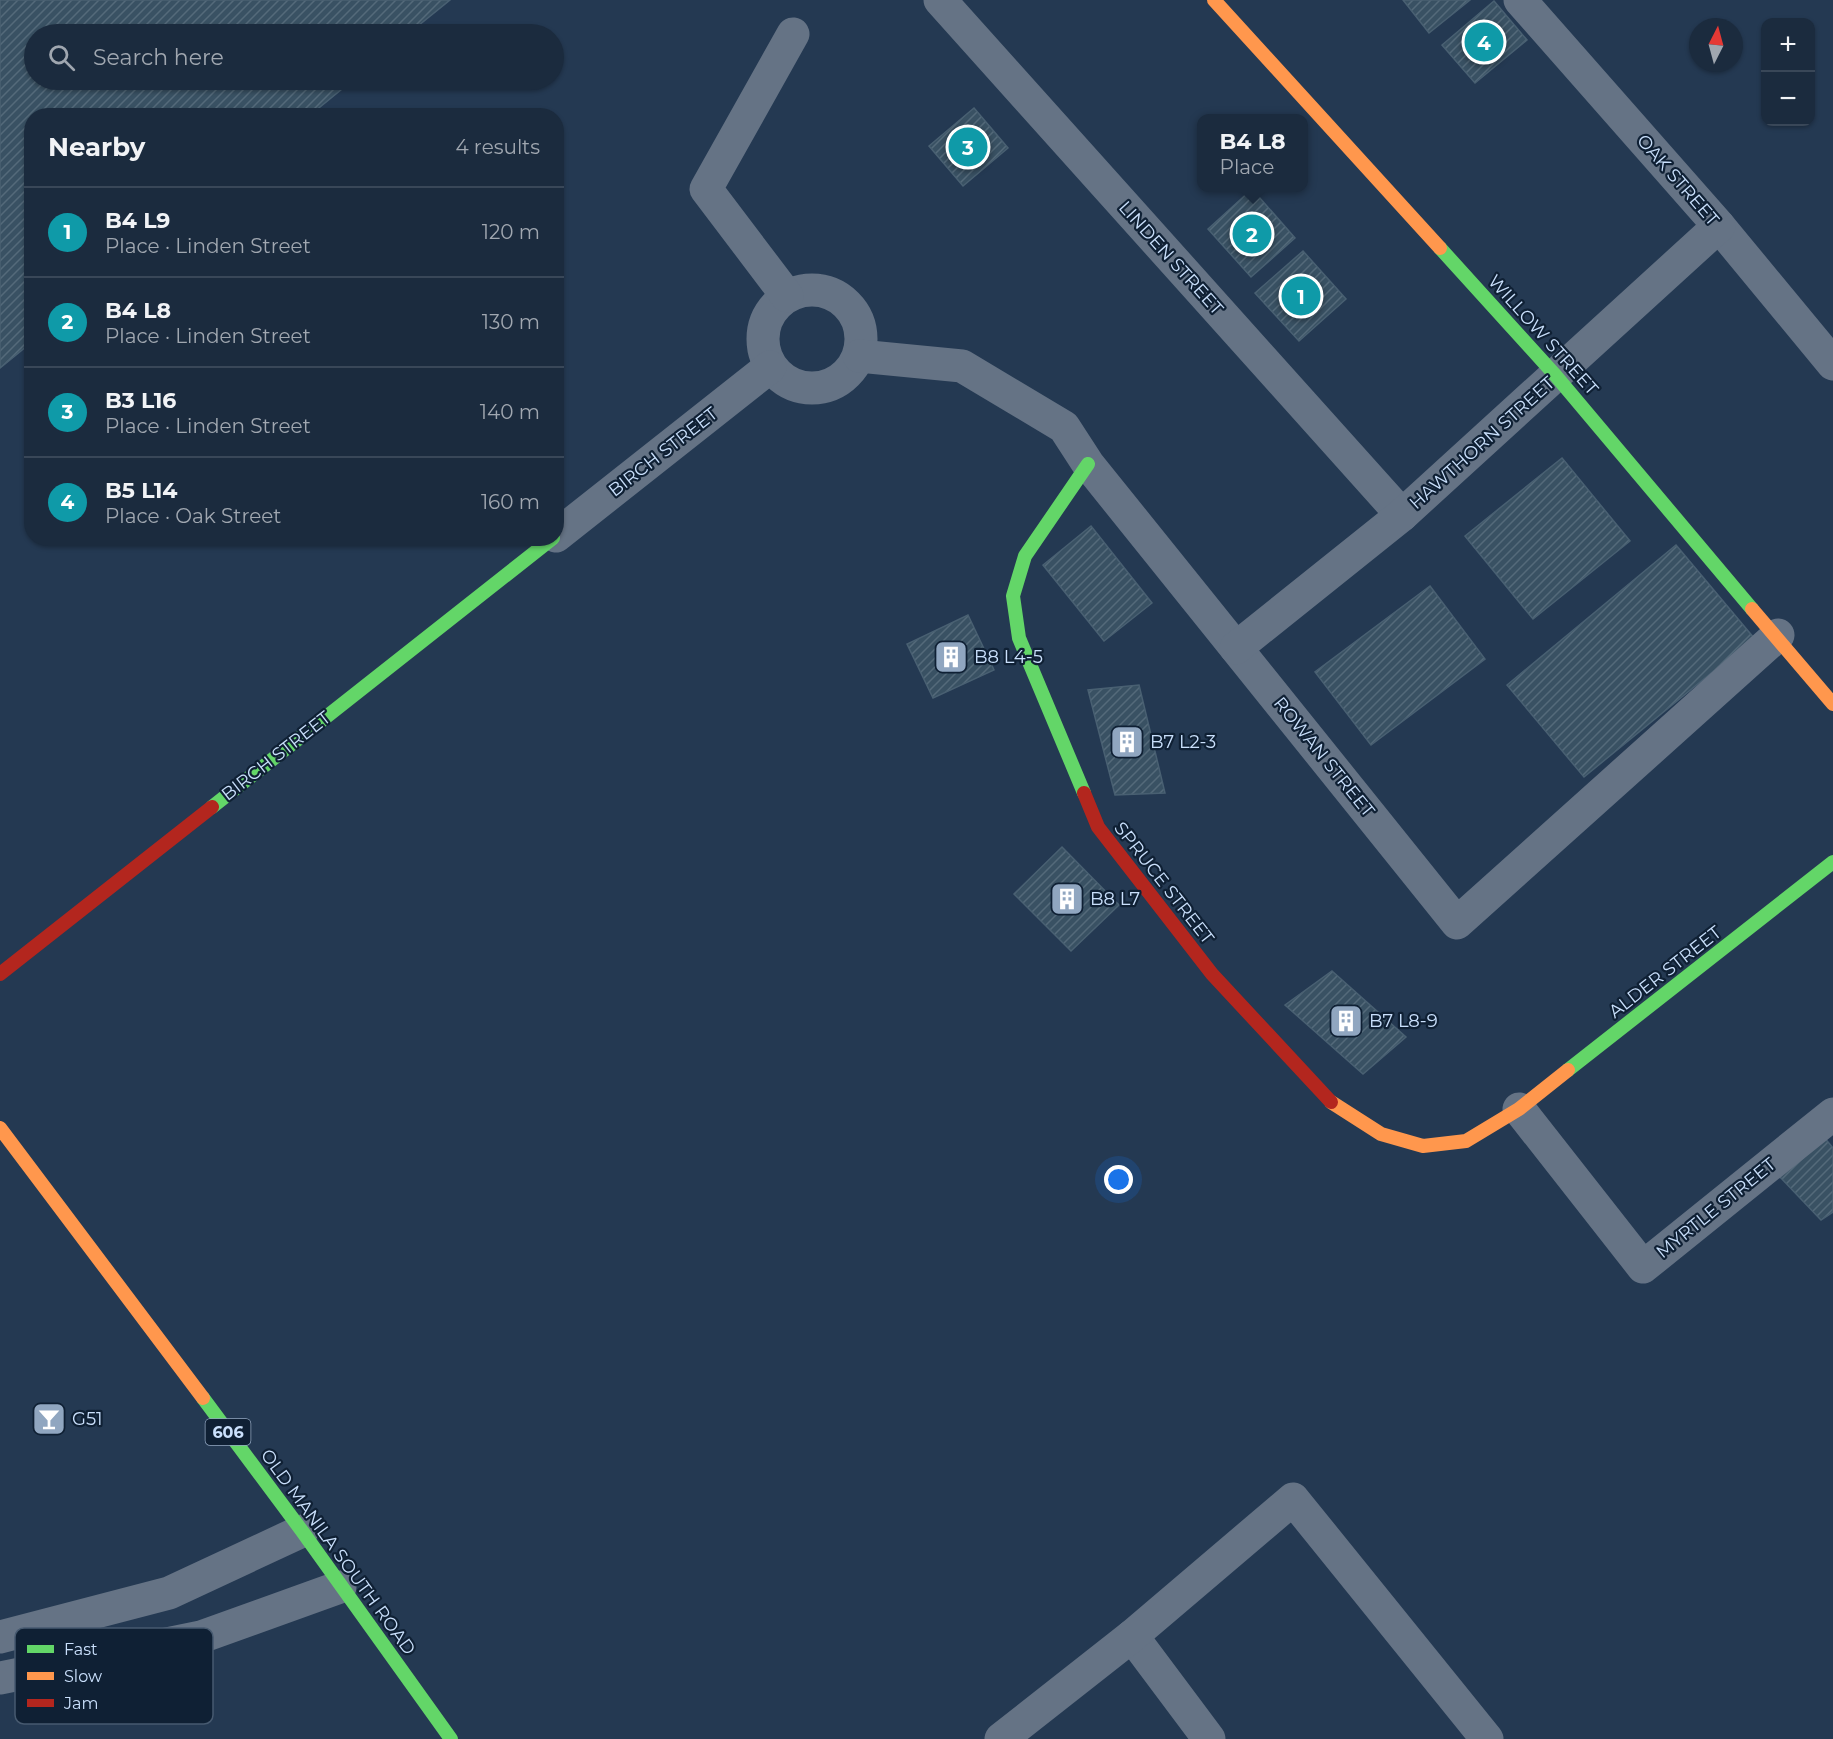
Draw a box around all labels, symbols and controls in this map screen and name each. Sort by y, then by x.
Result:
north arrow [1689,18,1743,72]
map controls [1761,18,1815,126]
button: + [1761,18,1815,72]
pin: 4 [1464,20,1504,64]
search box [24,24,564,90]
icon: search [45,41,78,74]
text: Search here [93,44,224,71]
button: − [1761,72,1815,126]
popup [1197,114,1308,192]
pin: 3 [948,124,988,170]
text: B4 L8 [1220,128,1285,155]
street label: OAK STREET [1632,130,1724,231]
text: Nearby [48,131,145,163]
text: 4 results [455,135,540,159]
text: Place [1220,155,1274,179]
street label: LINDEN STREET [1114,197,1228,320]
text: B4 L9 [105,207,170,234]
pin: 2 [1232,212,1272,256]
text: 1 [64,220,71,244]
text: 120 m [482,220,540,244]
text: Place · Linden Street [105,234,311,258]
street label: WILLOW STREET [1483,270,1603,400]
pin: 1 [1282,274,1320,318]
text: B4 L8 [105,297,171,324]
text: 2 [62,310,73,334]
text: 130 m [482,310,540,334]
text: Place · Linden Street [105,324,311,348]
street label: HAWTHORN STREET [1405,372,1560,514]
text: B3 L16 [105,387,176,414]
text: 3 [62,400,73,424]
text: 140 m [480,400,540,424]
street label: BIRCH STREET [604,402,723,502]
text: Place · Linden Street [105,414,311,438]
text: B5 L14 [105,477,177,504]
text: 4 [61,490,74,514]
text: 160 m [481,490,540,514]
text: Place · Oak Street [105,504,281,528]
building icon: B8 L4-5 [933,639,969,675]
place label: B8 L4-5 [974,646,1043,668]
street label: ROWAN STREET [1269,693,1380,822]
street label: BIRCH STREET [217,706,336,806]
building icon: B7 L2-3 [1109,724,1145,760]
place label: B7 L2-3 [1150,731,1216,753]
street label: SPRUCE STREET [1109,817,1219,949]
building icon: B8 L7 [1049,881,1085,917]
place label: B8 L7 [1090,888,1140,910]
street label: ALDER STREET [1604,921,1726,1023]
building icon: B7 L8-9 [1328,1003,1364,1039]
place label: B7 L8-9 [1369,1010,1438,1032]
street label: MYRTLE STREET [1652,1153,1781,1263]
your location [1104,1165,1133,1194]
bar icon: G51 [31,1401,67,1437]
place label: G51 [72,1408,103,1430]
road number: 606 [206,1419,250,1445]
street label: OLD MANILA SOUTH ROAD [256,1445,420,1659]
legend [15,1628,213,1724]
text: Fast [64,1640,98,1659]
text: Slow [64,1667,102,1686]
text: Jam [63,1694,98,1713]

